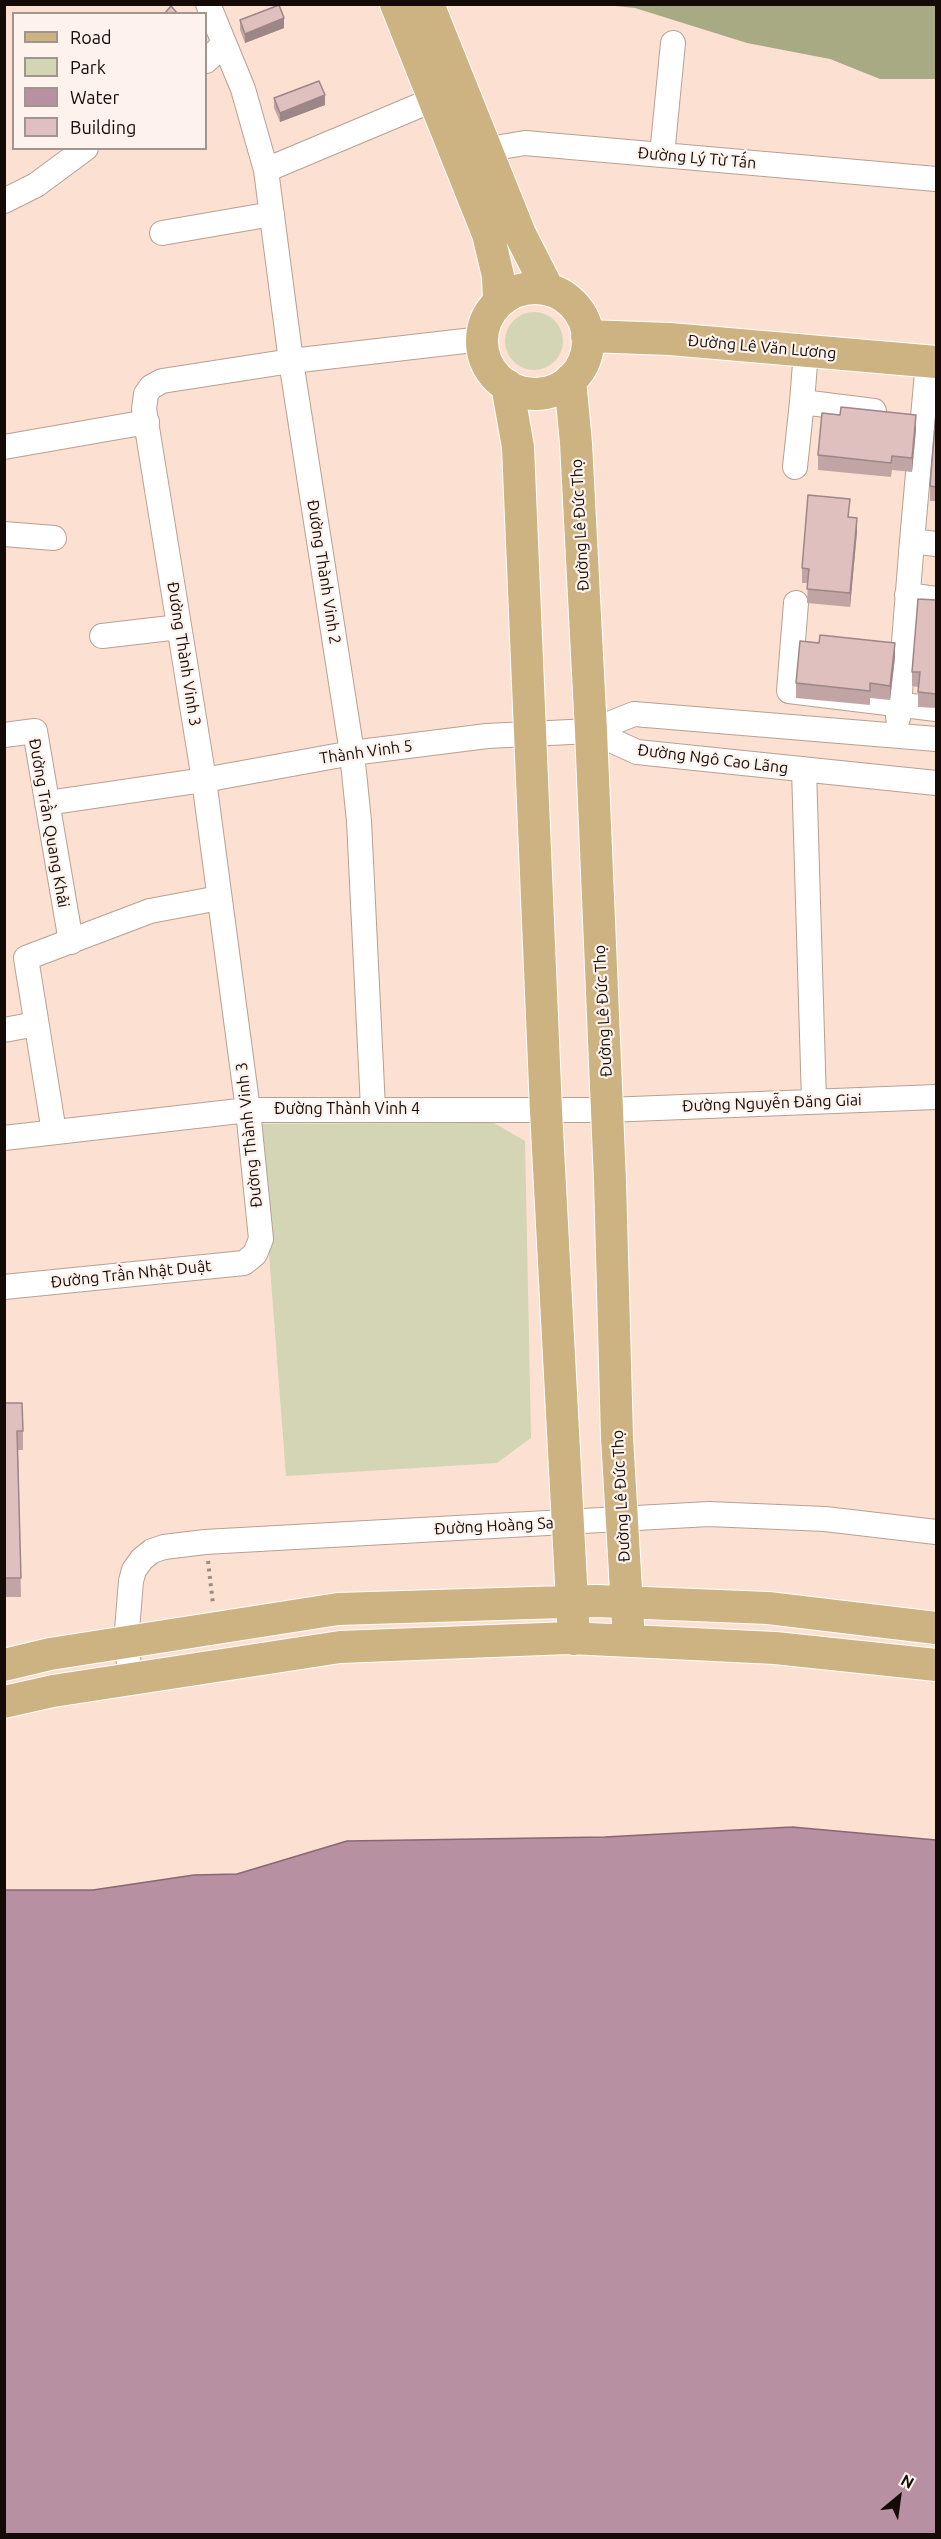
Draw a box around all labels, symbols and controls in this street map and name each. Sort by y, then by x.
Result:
legend [12,12,207,150]
text: Road [70,27,112,47]
text: Park [70,57,106,77]
text: Water [70,87,119,107]
text: Building [70,117,136,137]
street label: Đường Lý Từ Tấn [637,143,757,173]
street label: Đường Lê Văn Lương [687,331,837,363]
street label: Đường Lê Đức Thọ [567,458,593,592]
street label: Đường Thành Vinh 2 [303,498,345,646]
street label: Đường Thành Vinh 3 [163,580,205,728]
street label: Thành Vinh 5 [318,736,414,768]
street label: Đường Trần Quang Khải [25,737,73,909]
street label: Đường Ngô Cao Lãng [636,740,790,778]
street label: Đường Lê Đức Thọ [590,944,616,1078]
street label: Đường Thành Vinh 3 [232,1061,266,1209]
street label: Đường Nguyễn Đăng Giai [682,1090,862,1116]
street label: Đường Thành Vinh 4 [274,1099,420,1119]
street label: Đường Trần Nhật Duật [50,1256,212,1292]
street label: Đường Lê Đức Thọ [608,1429,634,1563]
street label: Đường Hoàng Sa [434,1513,554,1539]
north arrow [869,2467,929,2527]
text: N [898,2470,917,2492]

